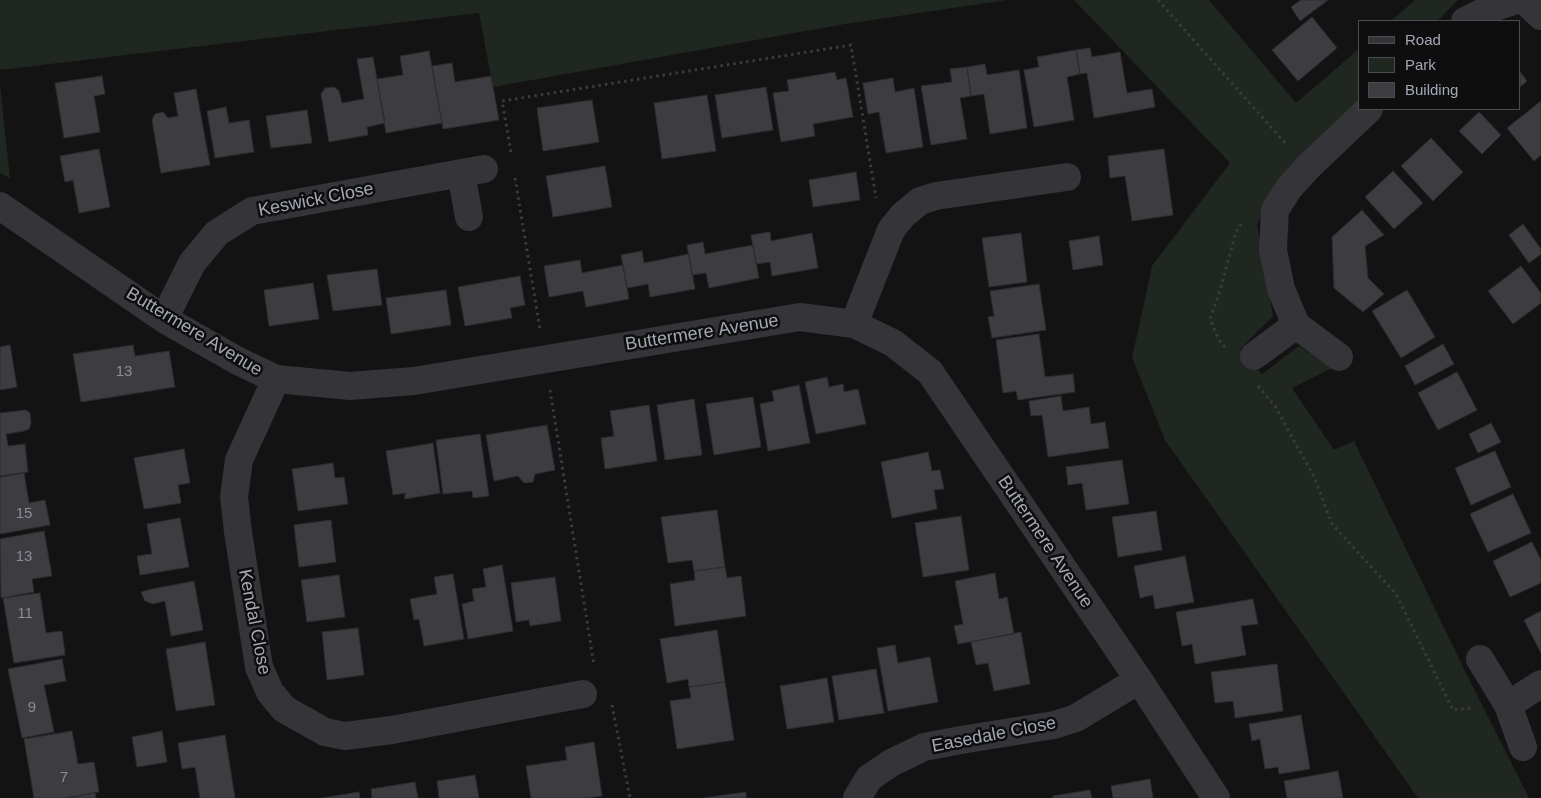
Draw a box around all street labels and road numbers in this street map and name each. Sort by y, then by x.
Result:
street label: Keswick Close [256,178,376,222]
street label: Buttermere Avenue [122,283,266,381]
street label: Buttermere Avenue [624,310,780,356]
street label: Buttermere Avenue [993,472,1097,612]
street label: Kendal Close [233,567,275,677]
street label: Easedale Close [930,712,1058,758]

